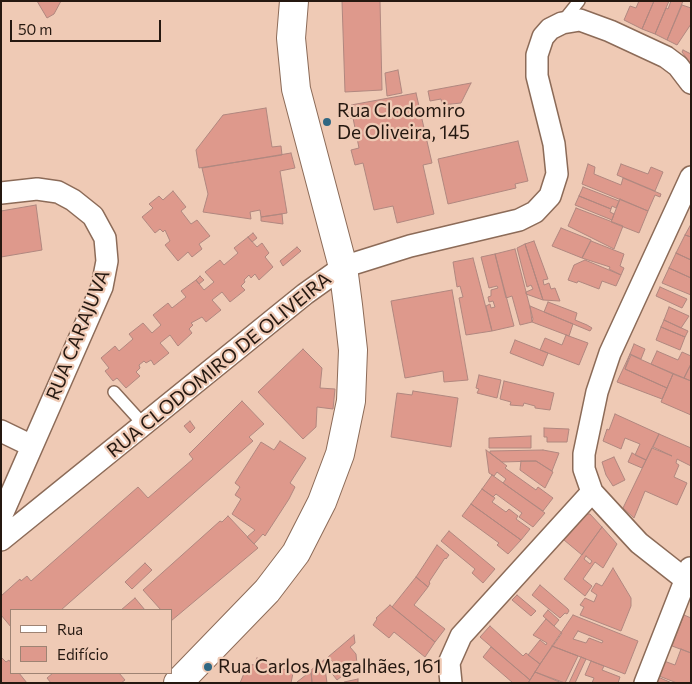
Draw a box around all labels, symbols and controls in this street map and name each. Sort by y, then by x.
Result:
scale bar [12,10,164,42]
text: 50 m [18,20,52,38]
place label: Rua Clodomiro De Oliveira, 145 [337,100,470,144]
marker: Rua Clodomiro De Oliveira, 145 [321,116,333,128]
street label: RUA CARAJUVA [41,266,115,404]
street label: RUA CLODOMIRO DE OLIVEIRA [102,267,336,463]
legend [10,609,172,674]
text: Rua [57,620,83,638]
text: Edifício [57,645,108,663]
place label: Rua Carlos Magalhães, 161 [218,656,442,678]
marker: Rua Carlos Magalhães, 161 [202,661,214,673]

